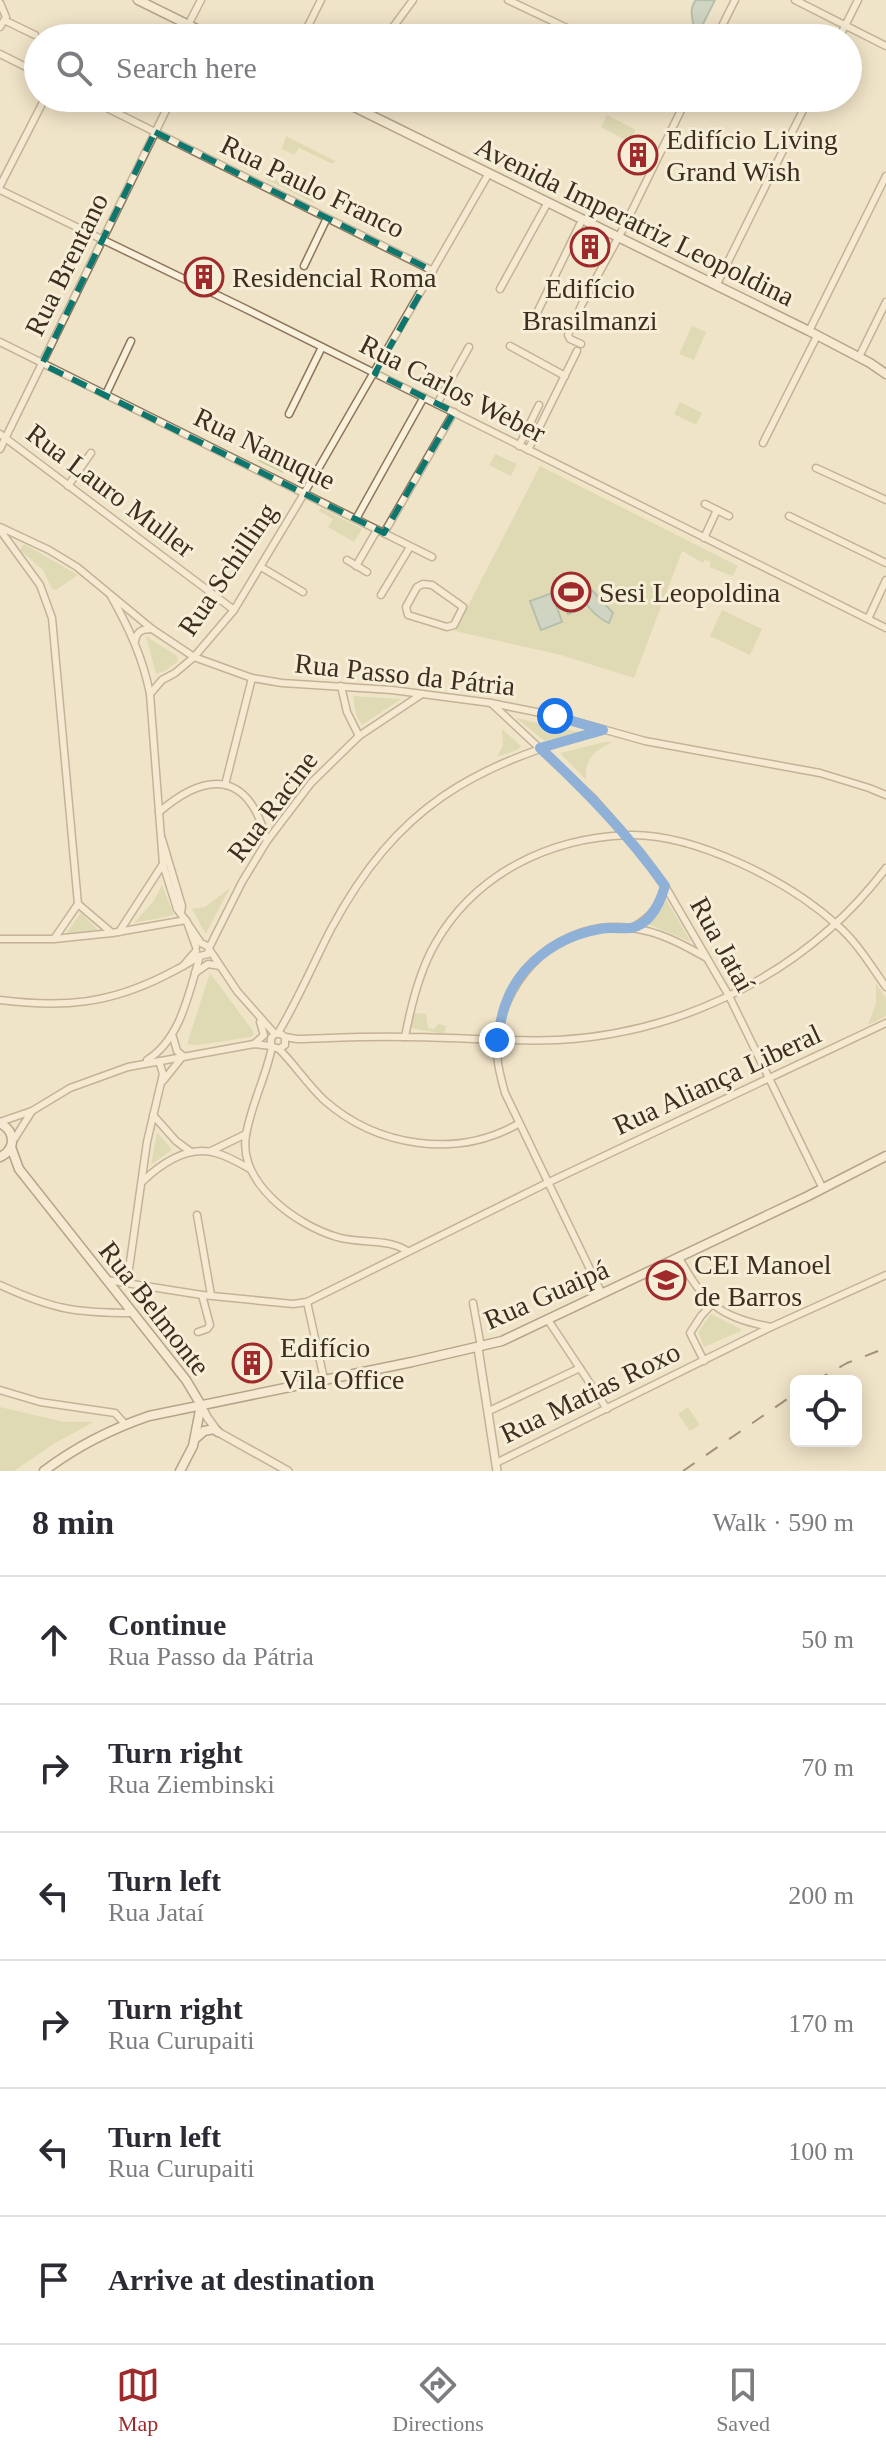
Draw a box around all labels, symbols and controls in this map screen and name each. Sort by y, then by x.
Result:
search box [24,24,862,112]
icon: search [52,46,96,90]
text: Search here [116,51,257,84]
place label: Edifício Living Grand Wish [666,124,838,187]
street label: Rua Paulo Franco [216,129,410,244]
street label: Avenida Imperatriz Leopoldina [470,131,800,313]
building icon: Edifício Living Grand Wish [617,134,659,176]
street label: Rua Brentano [19,188,114,341]
building icon: Edifício Brasilmanzi [569,226,611,268]
building icon: Residencial Roma [183,256,225,298]
place label: Residencial Roma [232,262,437,293]
place label: Edifício Brasilmanzi [522,273,658,336]
street label: Rua Carlos Weber [355,328,551,449]
street label: Rua Nanuque [189,401,340,496]
street label: Rua Lauro Muller [21,417,201,564]
street label: Rua Schilling [172,497,283,641]
sports icon: Sesi Leopoldina [550,571,592,613]
place label: Sesi Leopoldina [599,577,781,608]
street label: Rua Passo da Pátria [293,647,517,702]
route start [537,698,573,734]
street label: Rua Racine [221,745,324,867]
street label: Rua Jataí [684,892,761,997]
street label: Rua Aliança Liberal [608,1018,826,1141]
route end [479,1022,515,1058]
street label: Rua Belmonte [93,1235,216,1381]
place label: CEI Manoel de Barros [694,1249,832,1312]
street label: Rua Guaipá [479,1253,614,1336]
school or university icon: CEI Manoel de Barros [645,1259,687,1301]
place label: Edifício Vila Office [280,1332,405,1395]
street label: Rua Matias Roxo [495,1336,685,1449]
building icon: Edifício Vila Office [231,1342,273,1384]
map controls [790,1375,862,1447]
button: locate [790,1375,862,1447]
text: 8 min [32,1504,114,1541]
text: Walk · 590 m [712,1508,854,1537]
text: Continue [108,1608,226,1641]
icon: ahead [32,1618,76,1662]
text: 50 m [801,1625,854,1654]
text: Rua Passo da Pátria [108,1642,314,1671]
text: Turn right [108,1736,243,1769]
icon: right [32,1746,76,1790]
text: 70 m [801,1753,854,1782]
text: Rua Ziembinski [108,1770,275,1799]
text: Turn left [108,1864,221,1897]
icon: left [32,1874,76,1918]
text: 200 m [788,1881,854,1910]
text: Rua Jataí [108,1898,204,1927]
text: Turn right [108,1992,243,2025]
icon: right [32,2002,76,2046]
text: 170 m [788,2009,854,2038]
text: Rua Curupaiti [108,2026,255,2055]
text: Turn left [108,2120,221,2153]
icon: left [32,2130,76,2174]
text: 100 m [788,2137,854,2166]
text: Rua Curupaiti [108,2154,255,2183]
icon: arrive [32,2258,76,2302]
text: Arrive at destination [108,2263,375,2296]
tab: Map [116,2363,160,2437]
tab: Directions [392,2363,484,2437]
tab: Saved [716,2363,770,2437]

